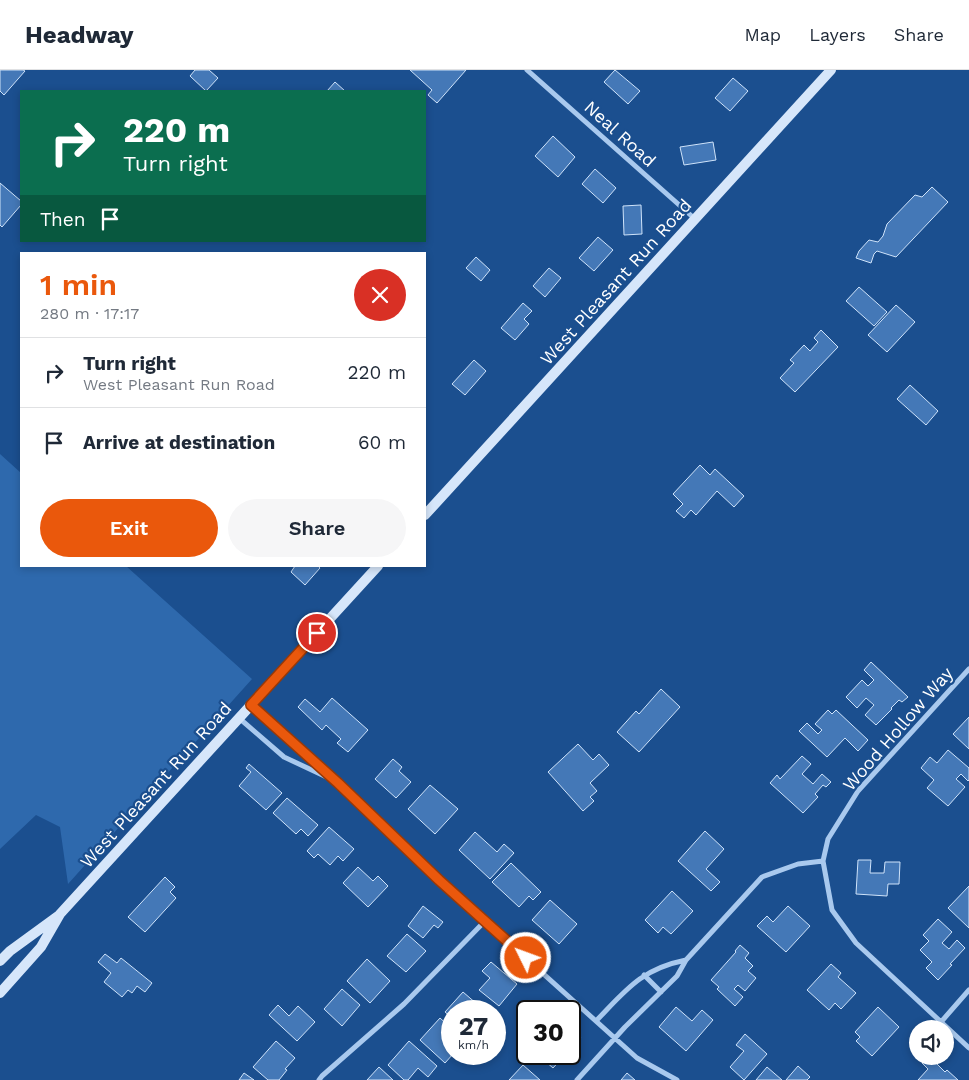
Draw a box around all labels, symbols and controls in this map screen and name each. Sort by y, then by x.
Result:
text: Headway [25,21,134,49]
text: Map [744,24,781,45]
text: Layers [809,24,866,45]
text: Share [894,24,944,45]
street label: Neal Road [580,96,660,171]
text: 220 m [123,109,230,151]
icon: right [40,110,105,175]
text: Turn right [123,151,228,176]
street label: West Pleasant Run Road [536,194,696,369]
icon: arrive [96,205,124,233]
text: Then [40,208,86,231]
text: 1 min [40,267,117,302]
button: close [354,269,406,321]
text: 280 m · 17:17 [40,304,139,323]
text: Turn right [83,352,176,375]
icon: right [40,359,68,387]
text: 220 m [347,361,406,384]
text: West Pleasant Run Road [83,375,275,394]
icon: arrive [40,429,68,457]
text: Arrive at destination [83,431,275,454]
text: 60 m [358,431,406,454]
button: Exit [40,499,218,557]
button: Share [228,499,406,557]
pin [296,612,338,654]
icon: arrive [303,619,331,647]
street label: Wood Hollow Way [838,662,958,795]
street label: West Pleasant Run Road [76,697,236,872]
position arrow [499,931,551,983]
speed limit sign: 30 [516,1000,581,1065]
text: 27 [459,1012,488,1041]
map controls [909,1020,954,1065]
button: sound [909,1020,954,1065]
text: km/h [458,1038,489,1052]

